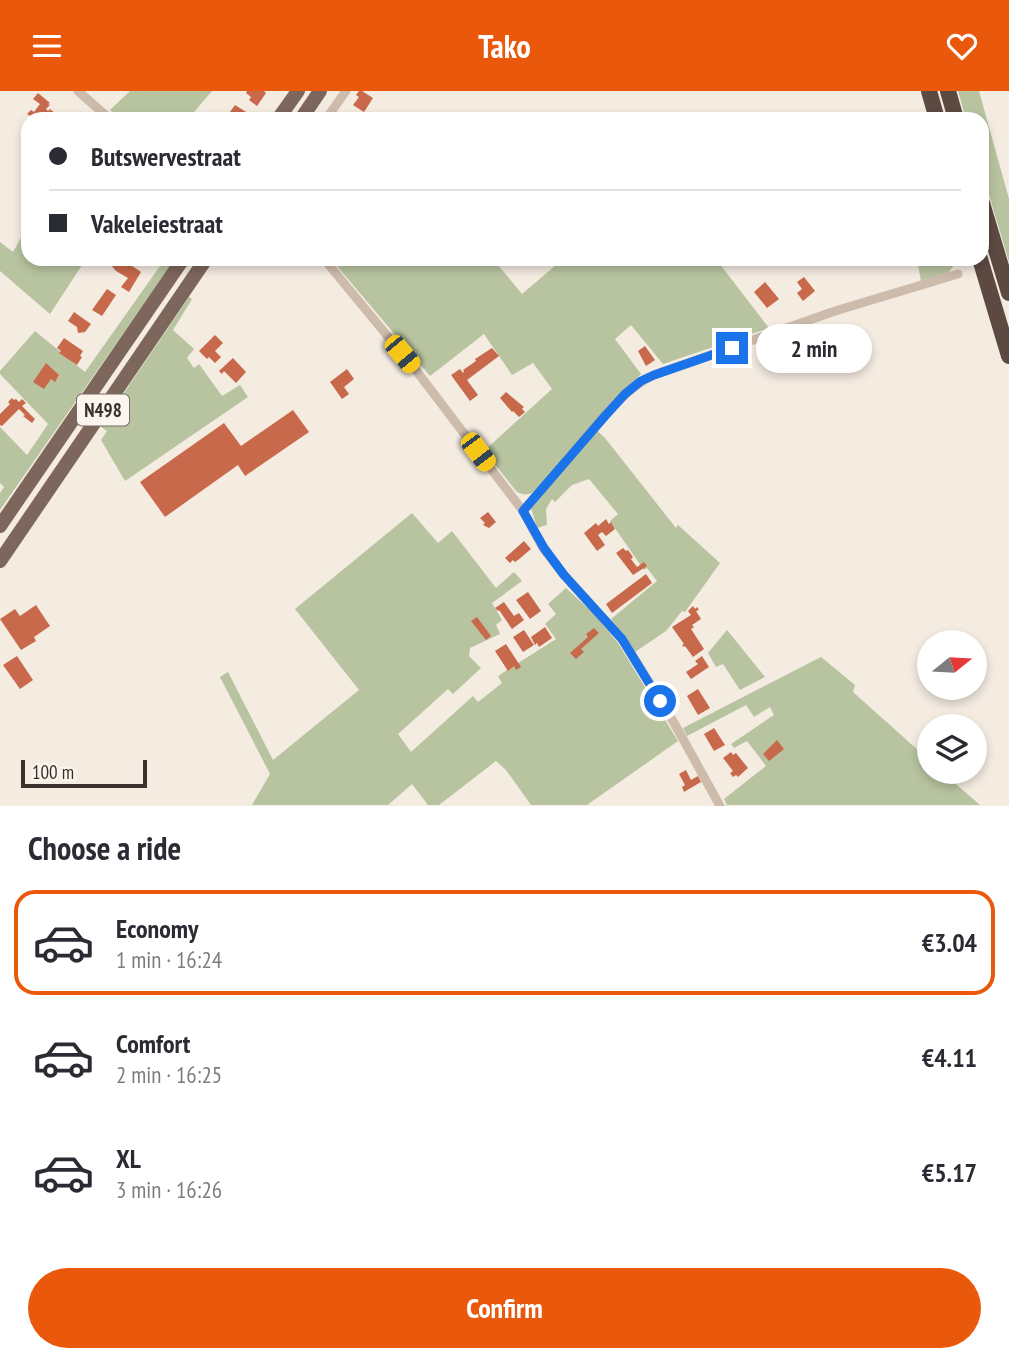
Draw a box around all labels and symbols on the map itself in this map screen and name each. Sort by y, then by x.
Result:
callout: 2 min [756,323,872,373]
car [381,331,424,377]
route end [716,332,748,364]
road number: N498 [77,395,129,425]
car [457,429,500,475]
north arrow [917,630,987,700]
route start [644,685,676,717]
scale bar [21,757,147,788]

